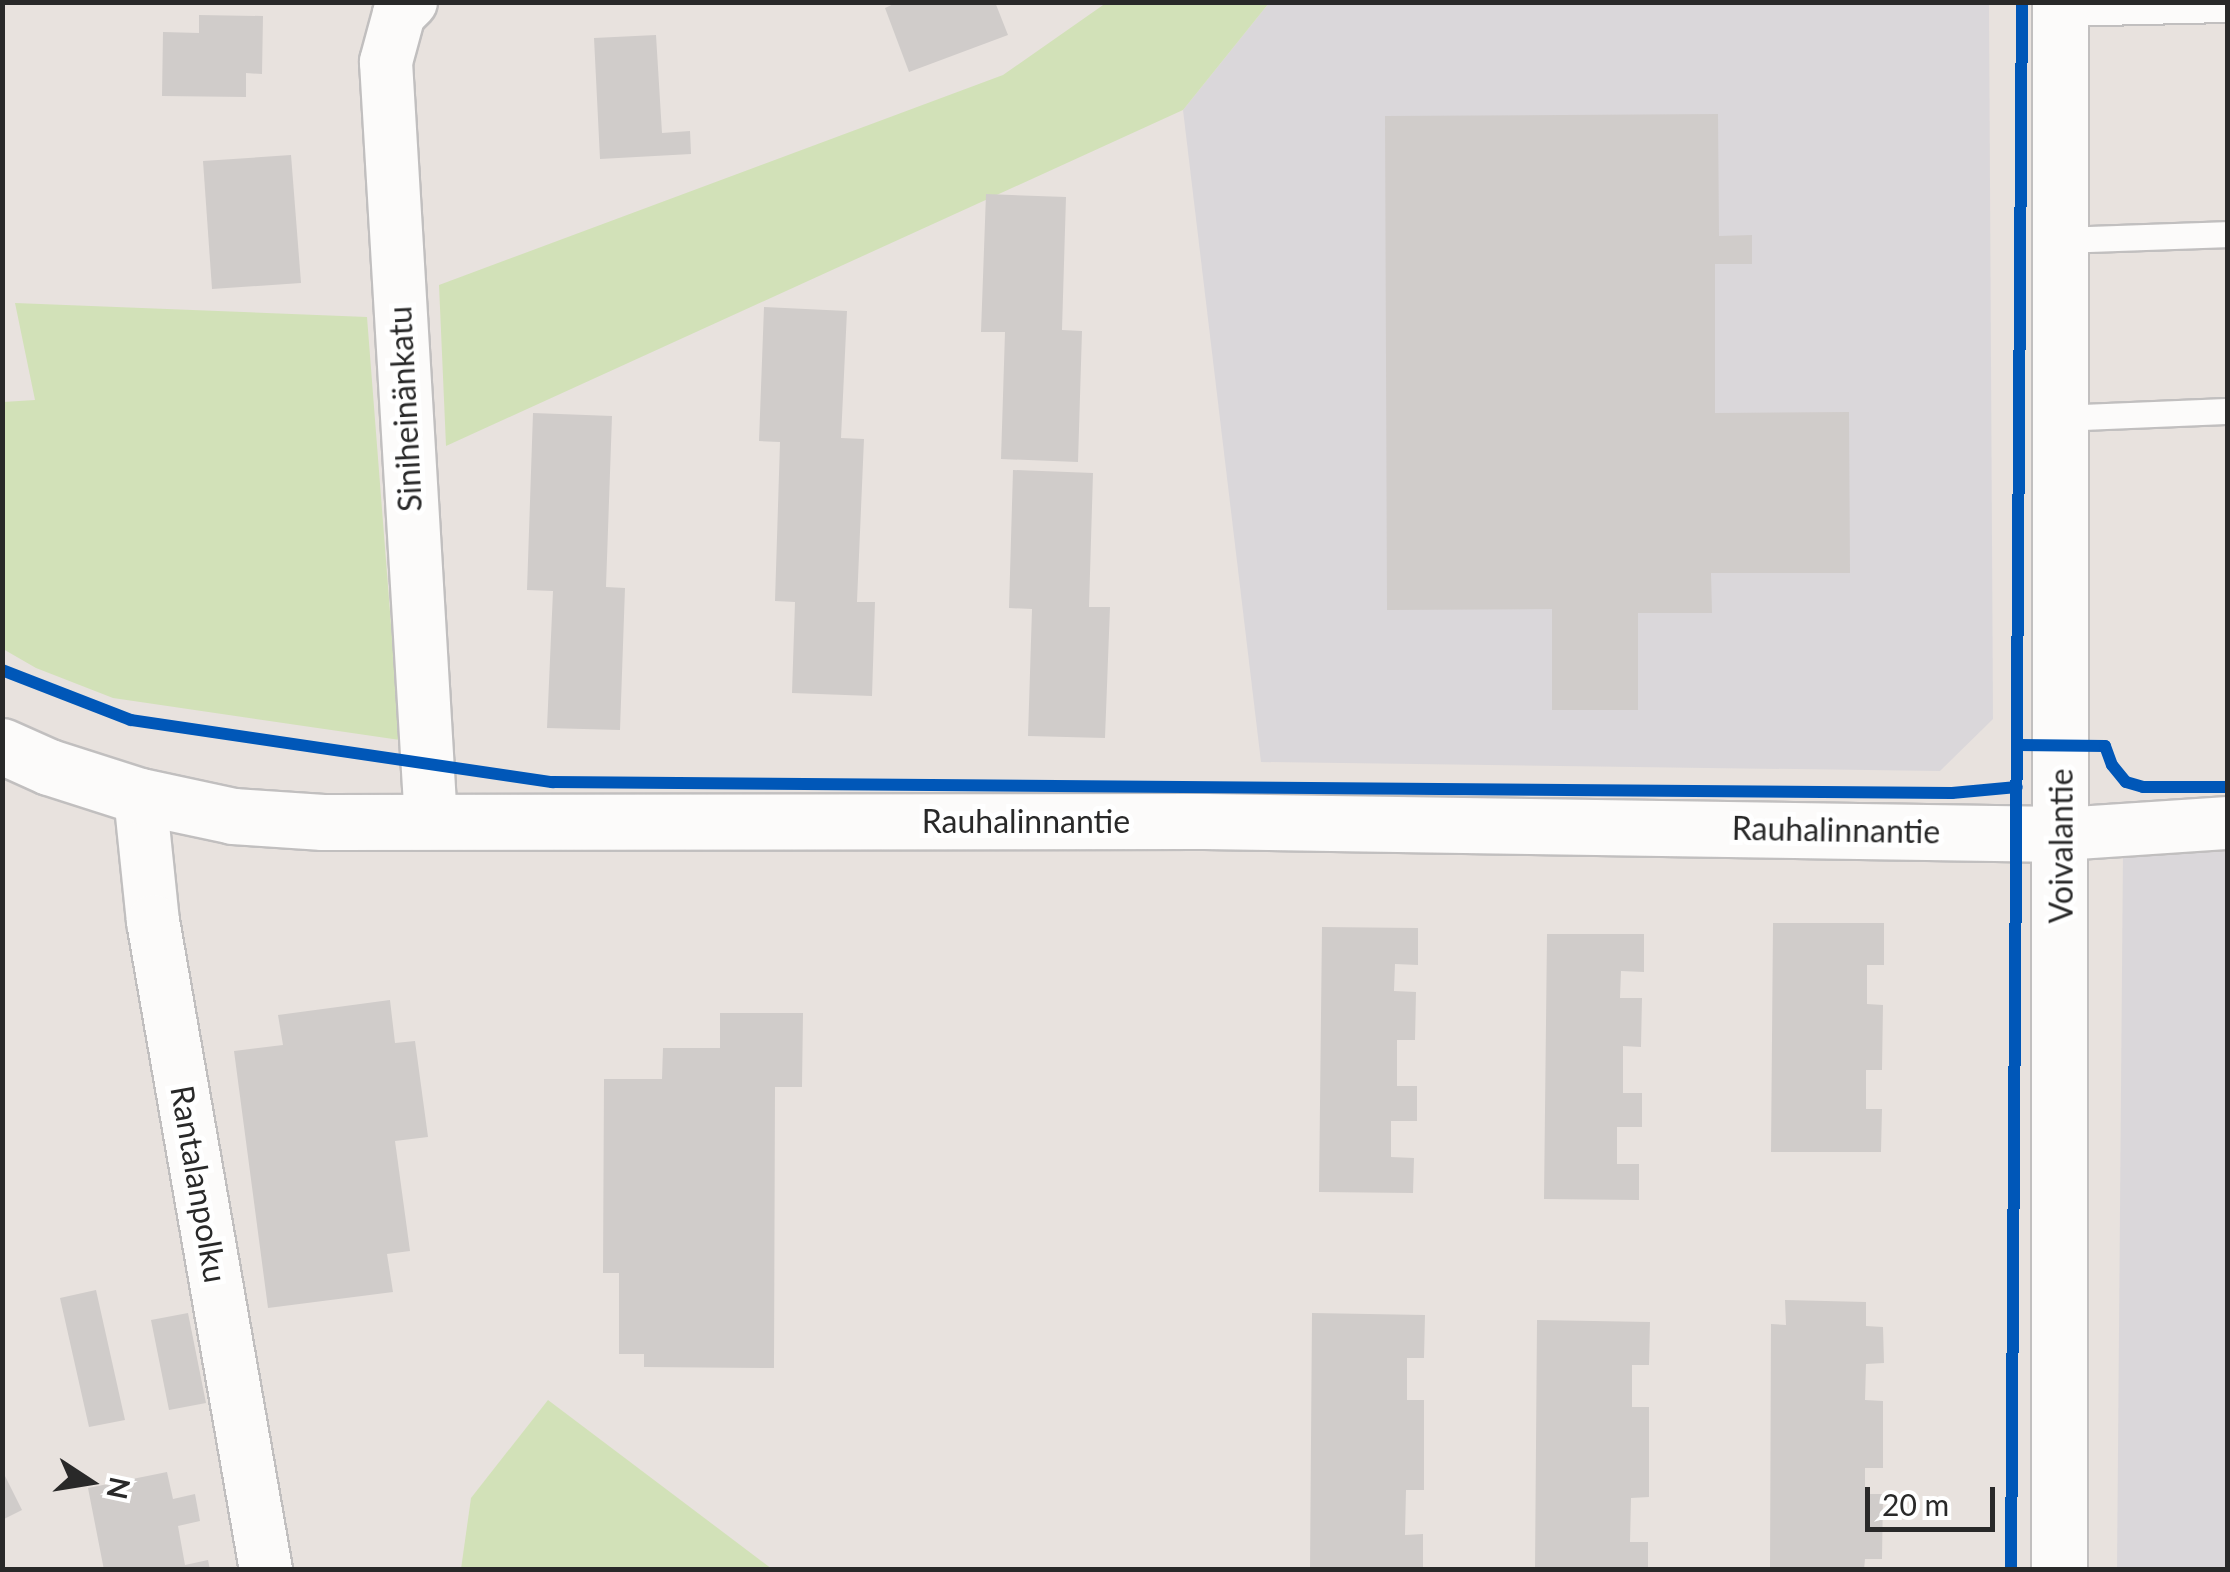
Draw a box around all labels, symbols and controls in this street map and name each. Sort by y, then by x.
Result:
street label: Siniheinänkatu [380,305,430,513]
street label: Voivalantie [2042,769,2080,923]
street label: Rauhalinnantie [922,802,1130,840]
street label: Rauhalinnantie [1731,809,1941,851]
street label: Rantalanpolku [163,1082,235,1286]
north arrow [40,1432,140,1532]
scale bar [1870,1467,2000,1529]
text: N [100,1474,138,1502]
text: 20 m [1882,1486,1949,1522]

